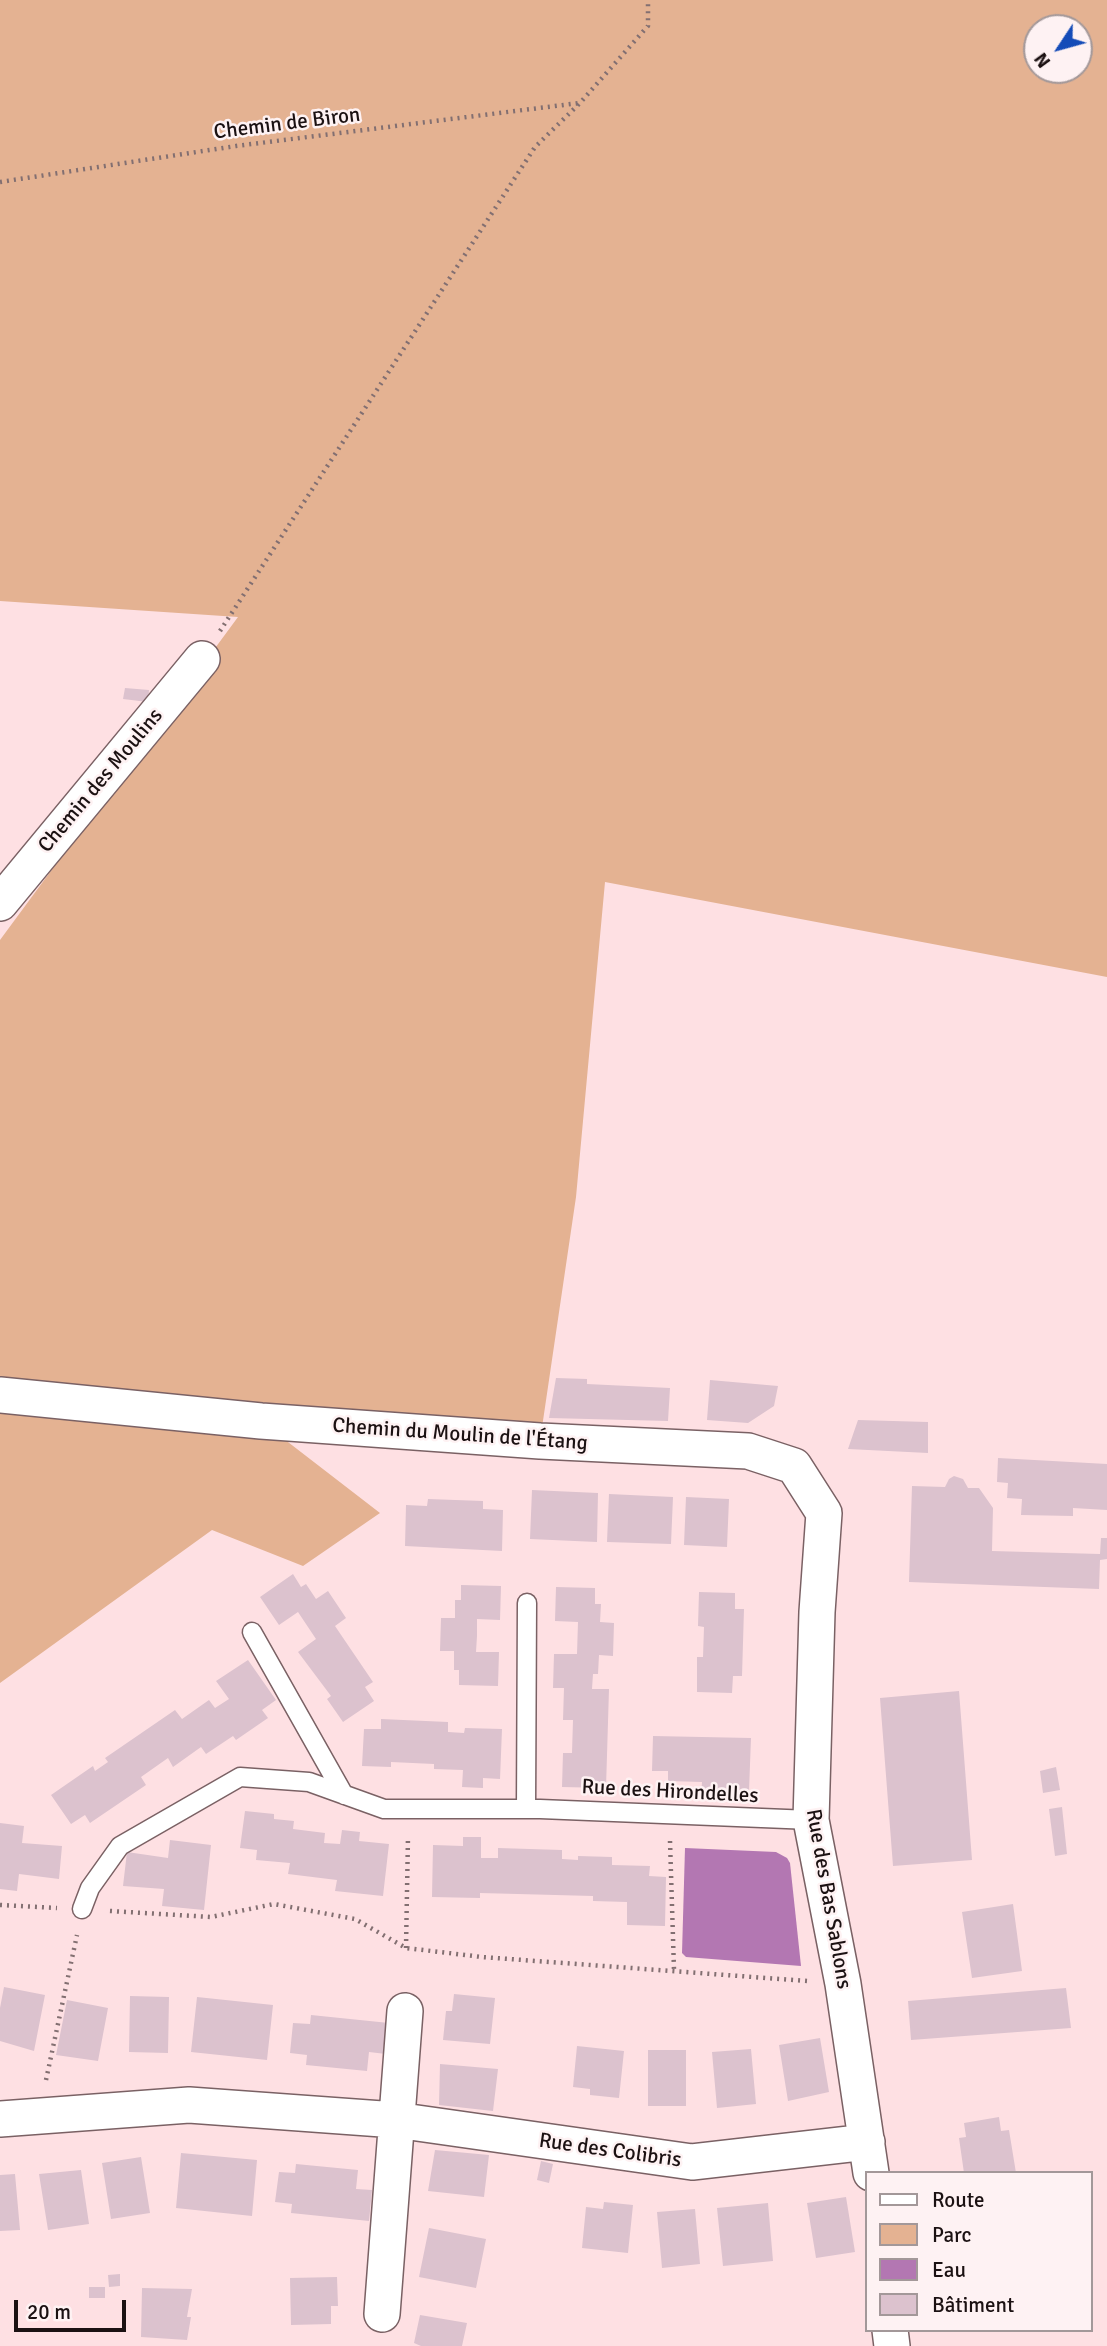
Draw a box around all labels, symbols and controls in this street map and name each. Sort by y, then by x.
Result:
north arrow [1023,14,1093,84]
text: N [1029,48,1056,73]
street label: Chemin de Biron [212,103,362,145]
street label: Chemin des Moulins [33,704,169,858]
street label: Chemin du Moulin de l'Étang [331,1414,589,1456]
street label: Rue des Hirondelles [581,1775,759,1809]
street label: Rue des Bas Sablons [800,1807,856,1991]
street label: Rue des Colibris [537,2129,683,2173]
legend [866,2171,1093,2332]
text: Route [932,2187,984,2213]
text: Parc [932,2222,971,2248]
text: Eau [932,2257,966,2283]
scale bar [18,2286,130,2330]
text: Bâtiment [932,2292,1014,2318]
text: 20 m [27,2299,71,2325]

